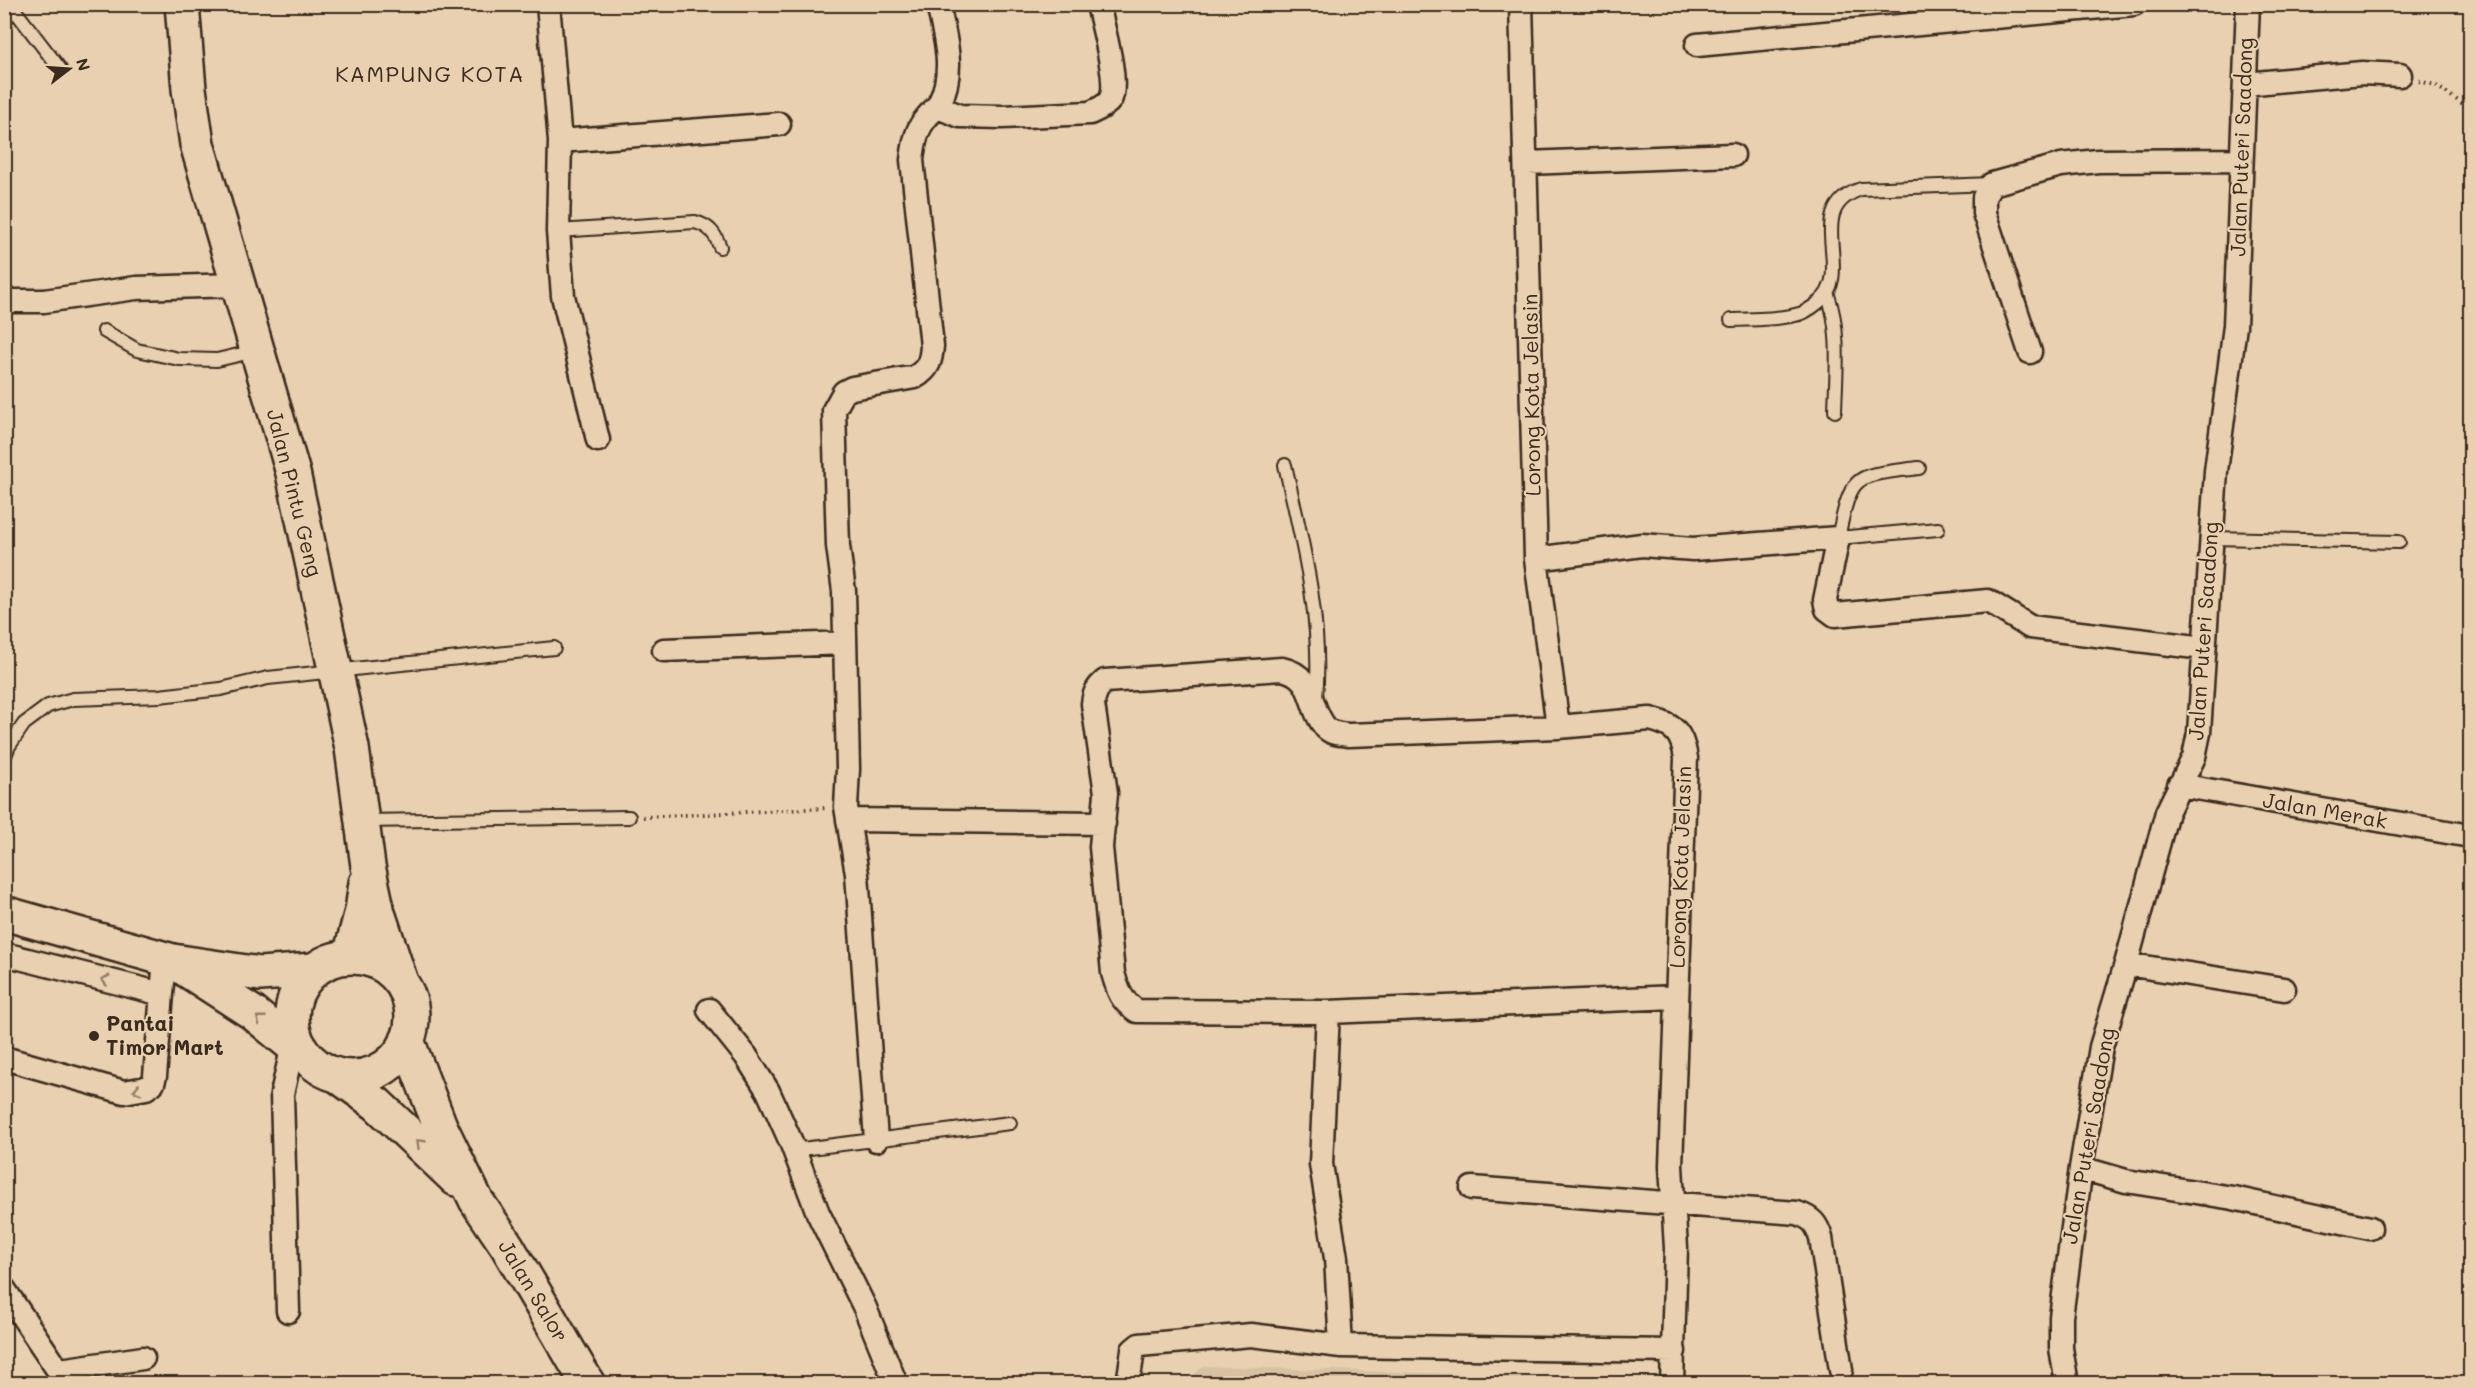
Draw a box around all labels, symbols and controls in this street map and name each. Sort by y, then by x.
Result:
street label: Jalan Puteri Saadong [2223,37,2258,257]
north arrow [39,39,99,99]
text: N [72,56,96,73]
district label: KAMPUNG KOTA [335,59,525,88]
street label: Lorong Kota Jelasin [1515,294,1546,496]
street label: Jalan Pintu Geng [262,406,329,579]
street label: Jalan Puteri Saadong [2181,521,2224,741]
street label: Lorong Kota Jelasin [1662,765,1697,969]
street label: Jalan Merak [2261,785,2390,834]
one-way arrow [100,974,110,987]
place label: Pantai Timor Mart [106,1009,224,1060]
one-way arrow [256,1015,267,1026]
street label: Jalan Puteri Saadong [2055,1025,2120,1246]
marker: Pantai Timor Mart [87,1029,101,1043]
one-way arrow [132,1082,142,1095]
one-way arrow [417,1140,428,1151]
street label: Jalan Salor [493,1234,575,1346]

